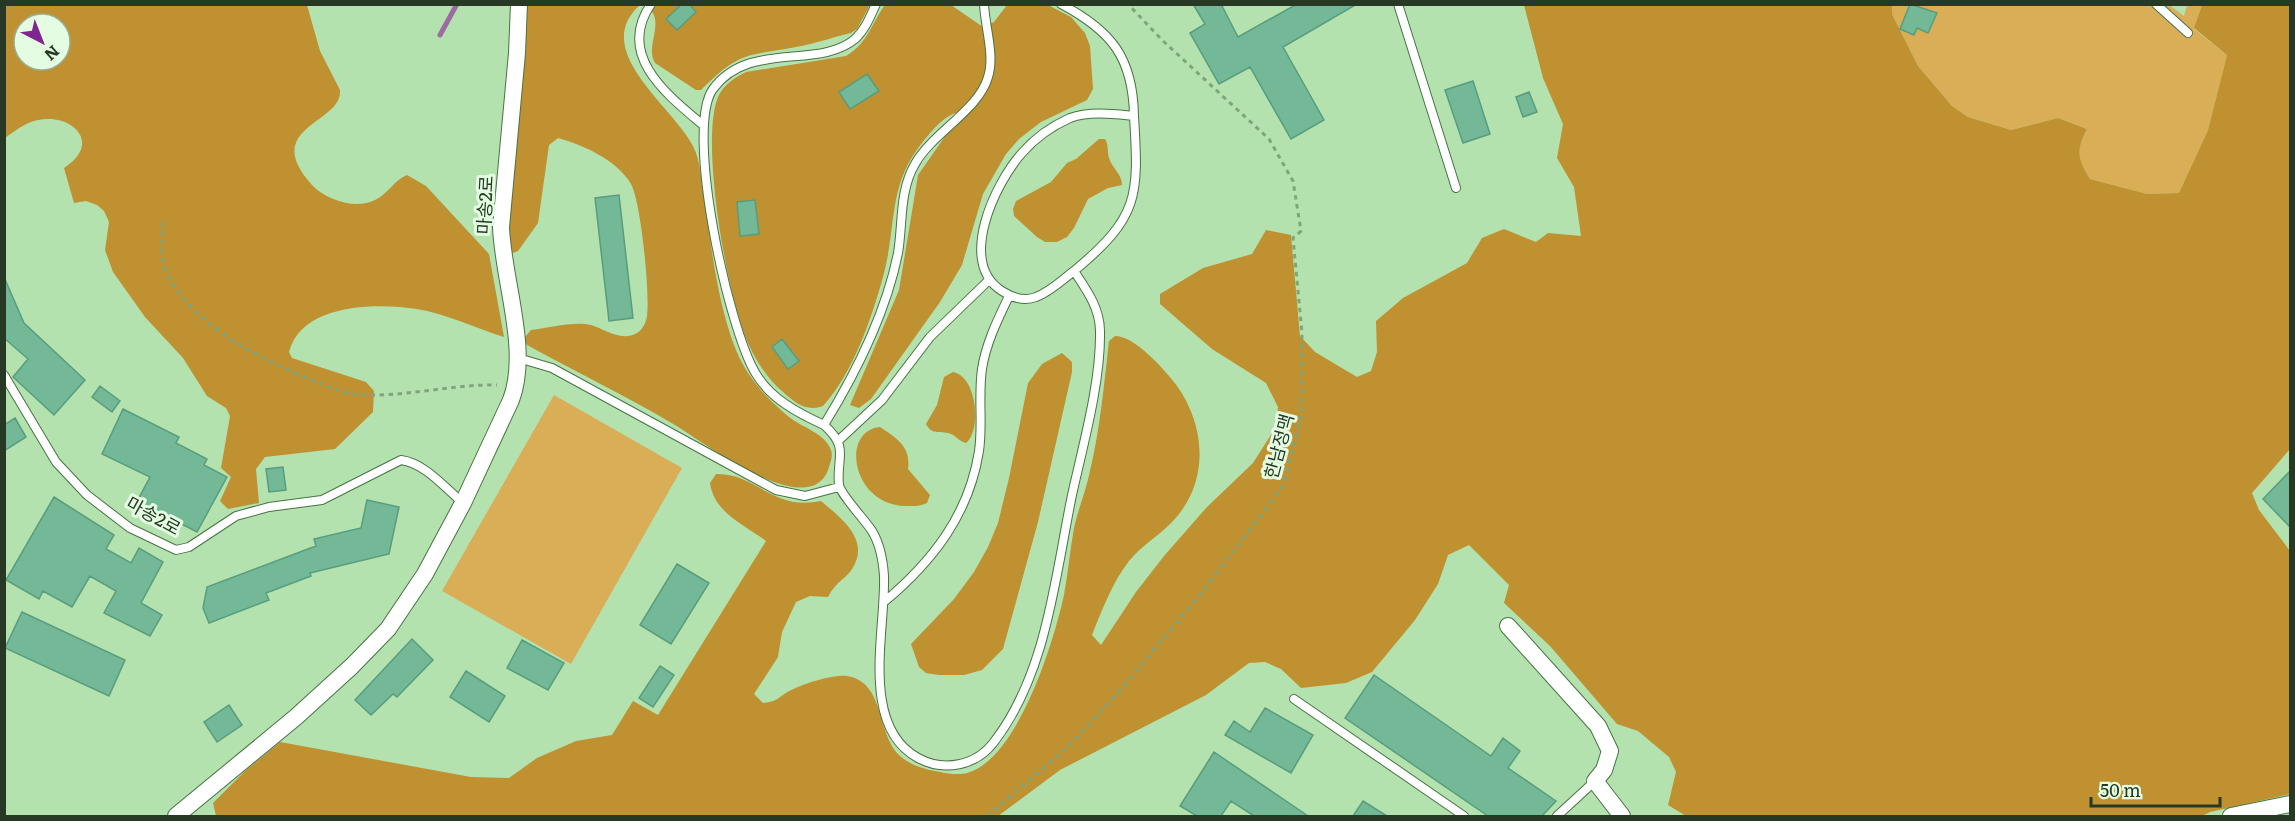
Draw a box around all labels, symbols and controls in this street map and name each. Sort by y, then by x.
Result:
north arrow [12,12,72,72]
text: N [40,40,66,67]
street label: 마송2로 [469,175,499,235]
street label: 한남정맥 [1256,411,1300,481]
street label: 마송2로 [122,489,186,541]
scale bar [2091,770,2220,808]
text: 50 m [2100,776,2141,803]

